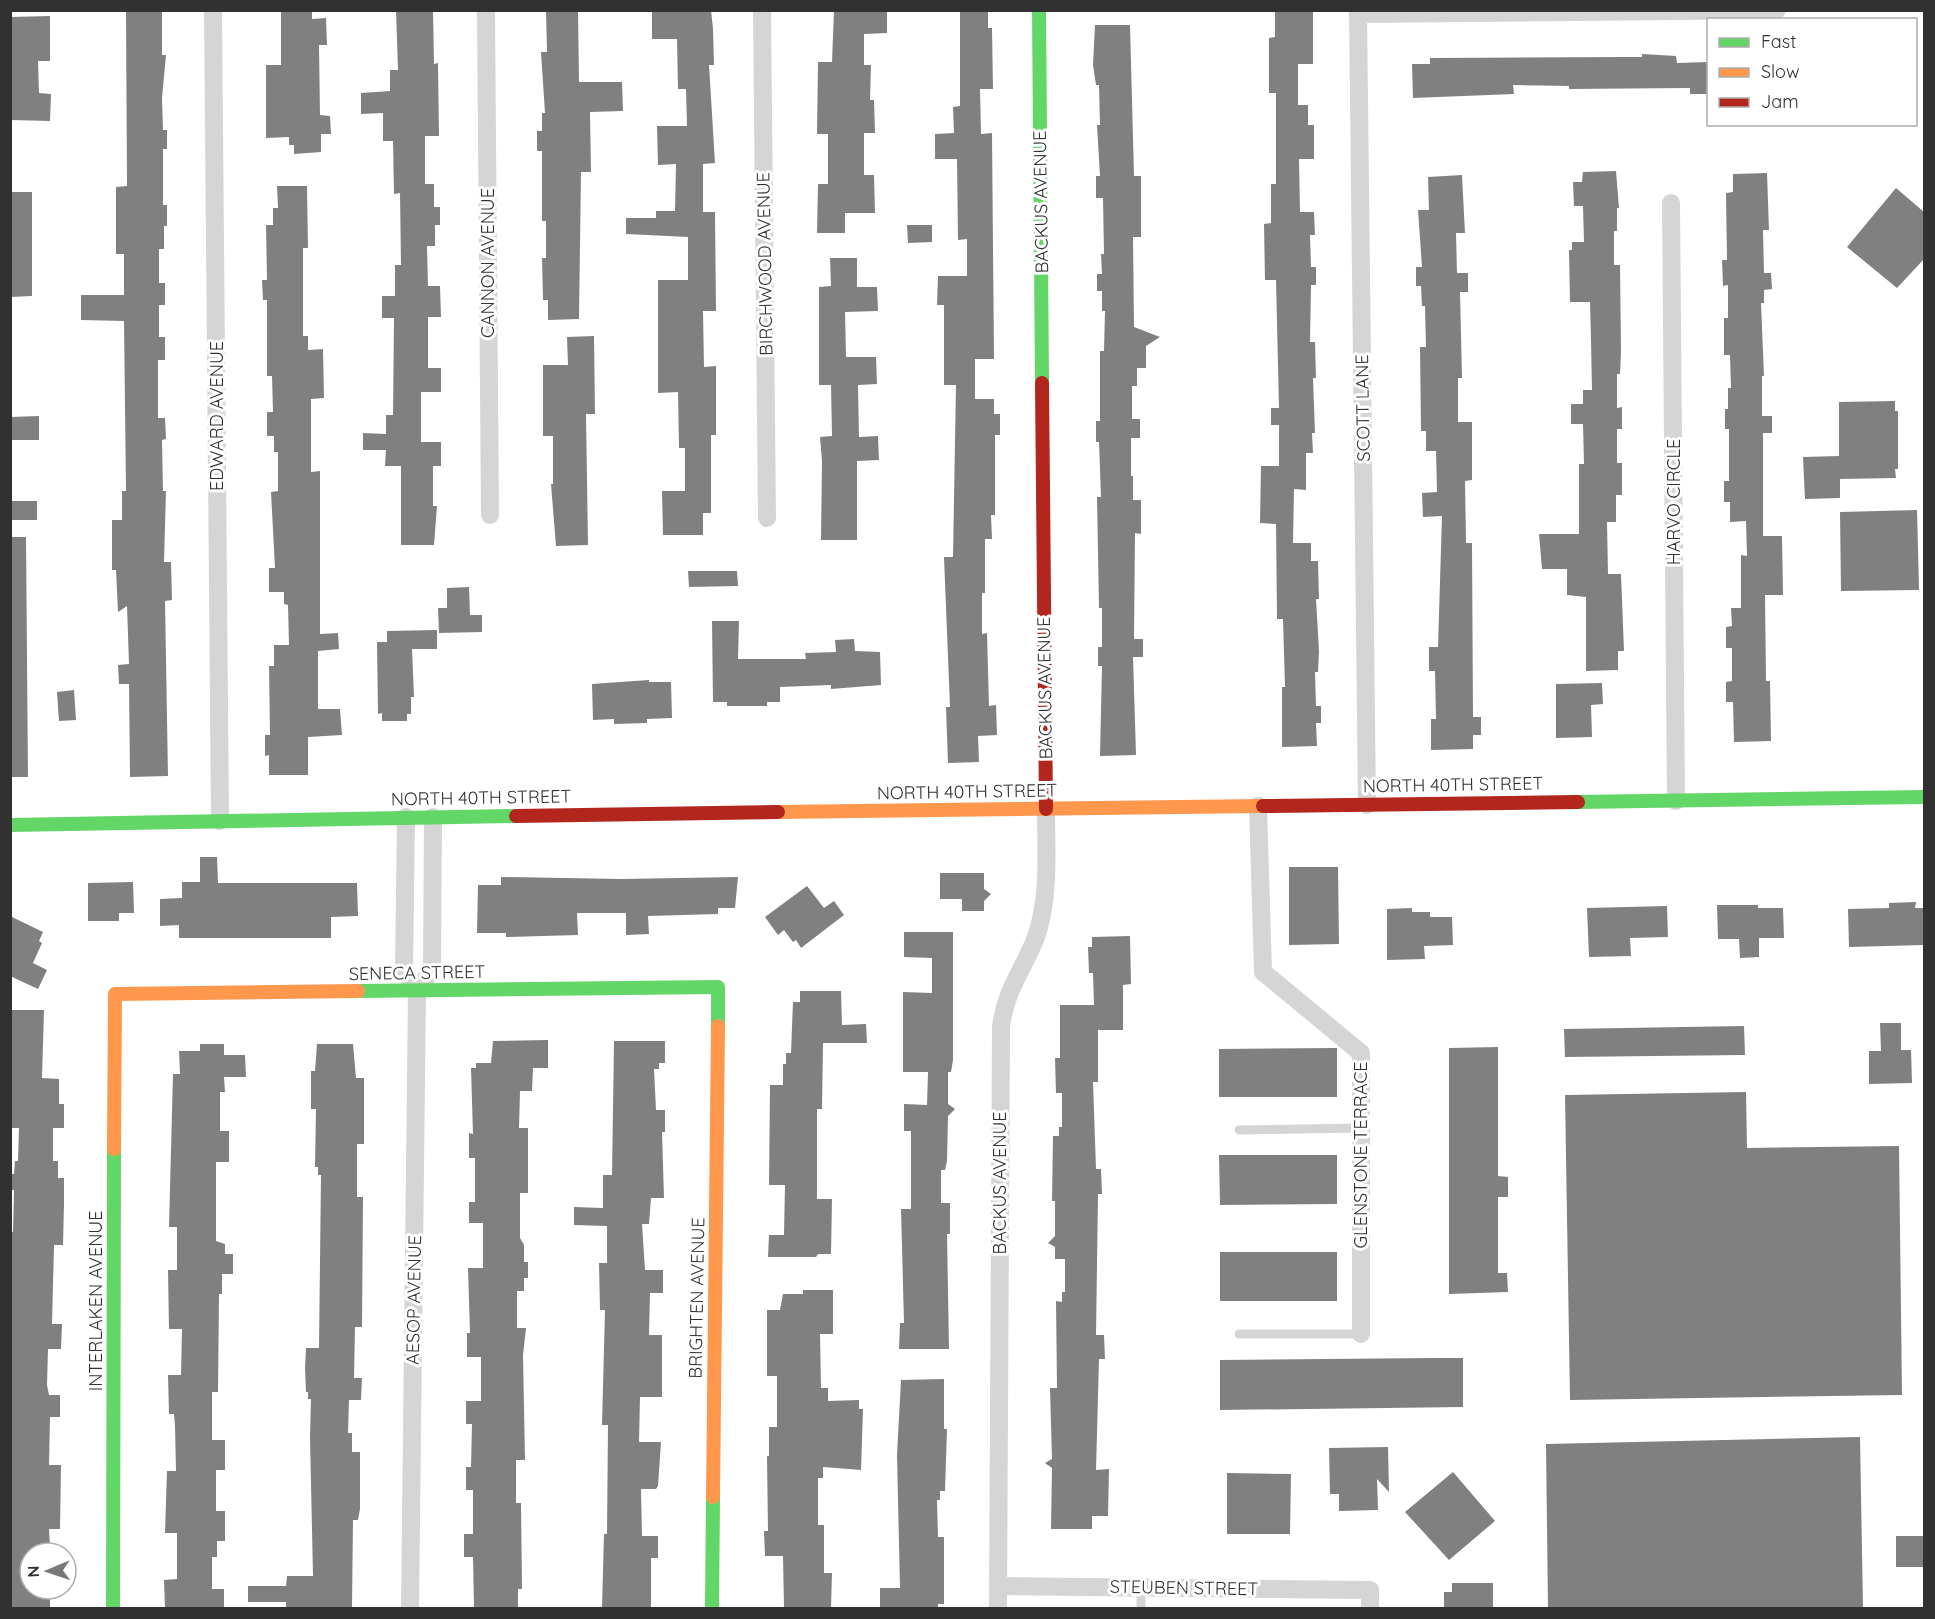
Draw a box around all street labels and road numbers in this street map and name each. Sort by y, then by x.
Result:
street label: BACKUS AVENUE [1028,130,1053,274]
street label: BIRCHWOOD AVENUE [751,172,778,356]
street label: CANNON AVENUE [476,188,499,338]
street label: EDWARD AVENUE [205,341,228,491]
street label: SCOTT LANE [1350,354,1375,462]
street label: HARVO CIRCLE [1662,439,1685,565]
street label: BACKUS AVENUE [1032,616,1057,760]
street label: NORTH 40TH STREET [1363,771,1543,798]
street label: NORTH 40TH STREET [877,778,1057,805]
street label: NORTH 40TH STREET [391,784,571,811]
street label: SENECA STREET [349,960,485,985]
street label: GLENSTONE TERRACE [1349,1062,1372,1248]
street label: BACKUS AVENUE [988,1112,1011,1254]
street label: INTERLAKEN AVENUE [84,1211,107,1391]
street label: BRIGHTEN AVENUE [684,1217,709,1379]
street label: AESOP AVENUE [401,1235,426,1365]
street label: STEUBEN STREET [1110,1575,1259,1600]

